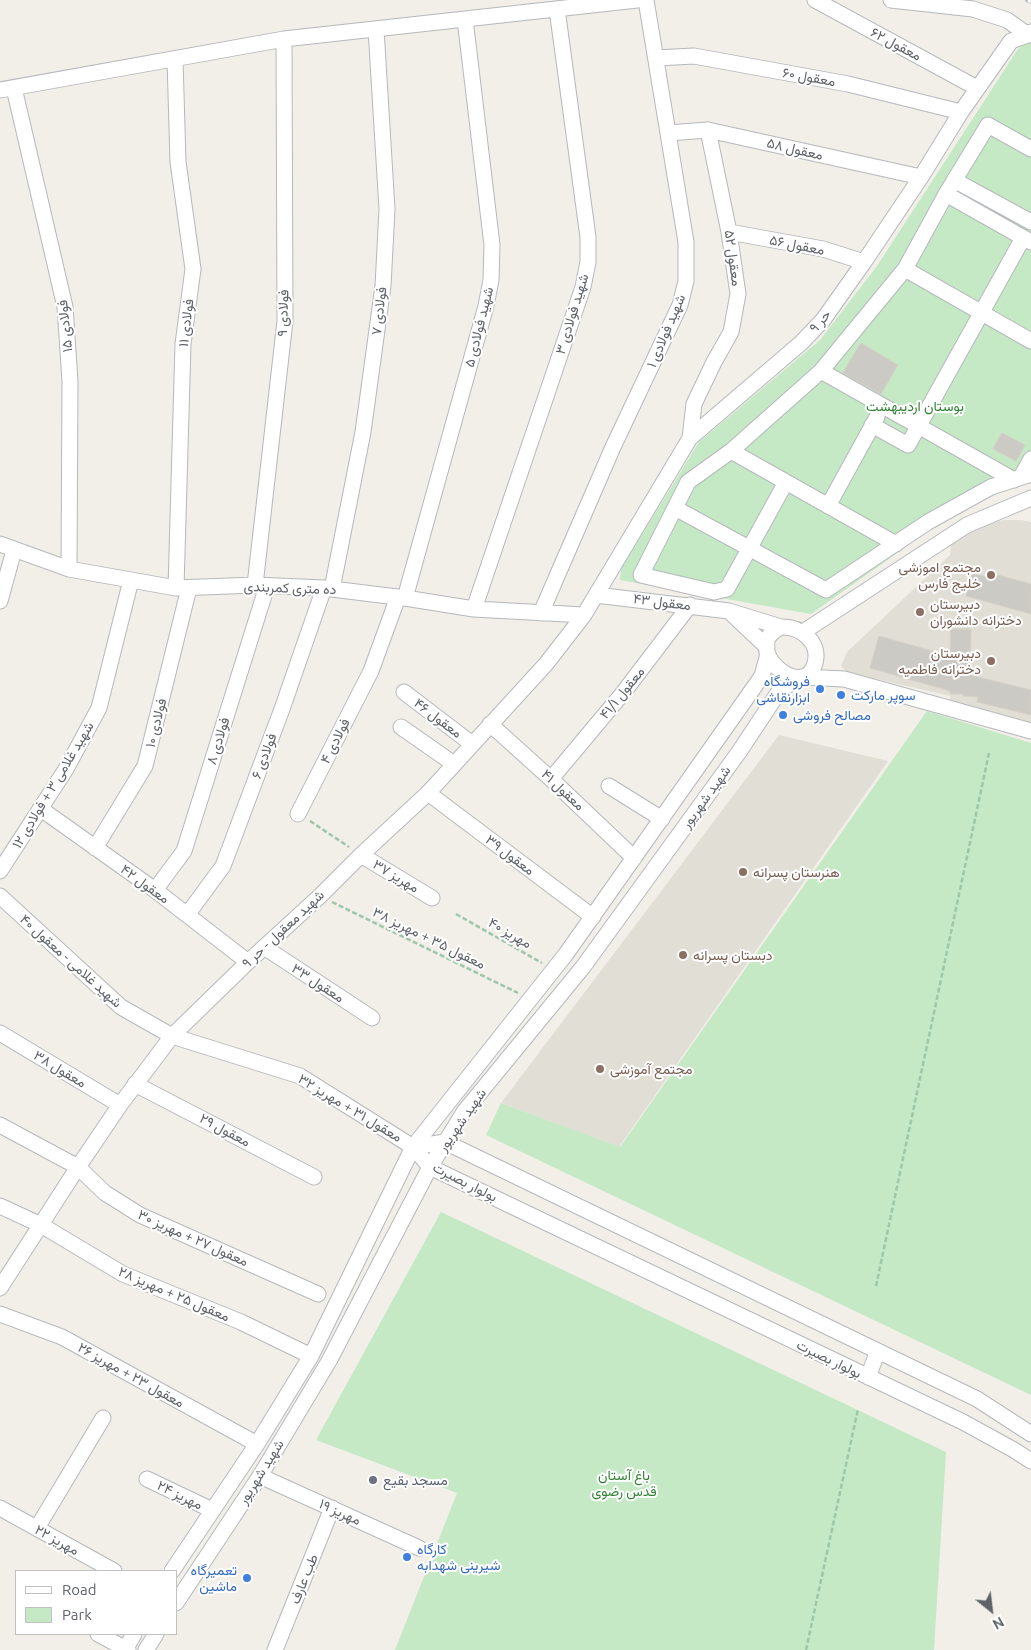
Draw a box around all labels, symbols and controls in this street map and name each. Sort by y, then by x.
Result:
street label: معقول ۶۲ [868,24,924,64]
street label: معقول ۶۰ [781,64,837,90]
street label: معقول ۵۸ [765,134,825,164]
street label: معقول ۵۲ [721,229,745,287]
street label: معقول ۵۶ [768,231,826,259]
street label: شهید فولادی ۳ [552,272,592,356]
street label: شهید فولادی ۵ [461,285,497,369]
street label: فولادی ۷ [368,286,390,336]
street label: فولادی ۹ [274,289,292,337]
street label: شهید فولادی ۱ [643,292,689,370]
street label: فولادی ۱۱ [175,298,197,348]
street label: فولادی ۱۵ [54,299,76,353]
street label: حر ۹ [806,306,834,336]
park label: بوستان اردیبهشت [866,398,964,414]
place label: مجتمع اموزشی خلیج فارس [899,559,981,592]
marker: مجتمع اموزشی خلیج فارس [985,569,997,581]
street label: ده متری کمربندی [243,578,337,598]
street label: معقول ۴۳ [632,590,692,614]
place label: دبیرستان دخترانه دانشوران [930,596,1022,628]
marker: دبیرستان دخترانه دانشوران [914,606,926,618]
place label: دبیرستان دخترانه فاطمیه [898,645,981,678]
marker: دبیرستان دخترانه فاطمیه [985,655,997,667]
street label: معقول ۴۱/۱ [596,664,648,722]
place label: فروشگاه ابزارنقاشی [756,673,810,706]
marker: فروشگاه ابزارنقاشی [814,683,826,695]
place label: سوپر مارکت [851,687,916,703]
marker: سوپر مارکت [835,689,847,701]
street label: معقول ۴۶ [411,695,465,741]
street label: فولادی ۱۰ [142,697,170,749]
place label: مصالح فروشی [793,707,871,723]
marker: مصالح فروشی [777,709,789,721]
street label: فولادی ۸ [203,715,233,767]
street label: فولادی ۴ [317,716,353,766]
street label: شهید غلامی ۳ + فولادی ۱۲ [9,719,97,851]
street label: فولادی ۶ [248,731,280,781]
street label: شهید شهریور [678,762,734,832]
street label: معقول ۴۱ [538,766,588,814]
street label: معقول ۳۹ [482,831,538,879]
street label: مهریز ۳۷ [370,856,422,896]
street label: معقول ۴۲ [117,861,173,907]
place label: هنرستان پسرانه [753,864,840,880]
marker: هنرستان پسرانه [737,866,749,878]
street label: شهید معقول - حر ۹ [238,887,328,971]
street label: معقول ۳۵ + مهریز ۳۸ [370,903,488,973]
street label: شهید غلامی - معقول ۴۰ [17,911,125,1011]
street label: مهریز ۴۰ [485,914,535,952]
place label: دبستان پسرانه [693,947,772,963]
marker: دبستان پسرانه [677,949,689,961]
street label: معقول ۳۳ [289,960,347,1006]
street label: معقول ۳۸ [31,1047,89,1091]
place label: مجتمع آموزشی [610,1061,692,1077]
marker: مجتمع آموزشی [594,1063,606,1075]
street label: معقول ۳۱ + مهریز ۳۲ [295,1070,405,1146]
street label: شهید شهریور [434,1085,490,1155]
street label: معقول ۲۹ [197,1110,253,1150]
street label: بولوار بصیرت [430,1159,500,1205]
street label: معقول ۲۷ + مهریز ۳۰ [135,1206,251,1270]
street label: معقول ۲۵ + مهریز ۲۸ [116,1263,232,1325]
street label: بولوار بصیرت [794,1336,864,1382]
street label: معقول ۲۳ + مهریز ۲۶ [75,1339,187,1411]
street label: شهید شهریور [234,1436,288,1508]
park label: باغ آستان قدس رضوی [591,1467,657,1500]
place label: مسجد بقیع [383,1472,448,1488]
marker: مسجد بقیع [367,1474,379,1486]
street label: مهریز ۲۴ [154,1477,206,1513]
street label: مهریز ۱۹ [316,1495,364,1529]
street label: مهریز ۲۲ [32,1521,82,1559]
place label: کارگاه شیرینی شهدابه [417,1541,500,1574]
marker: کارگاه شیرینی شهدابه [401,1551,413,1563]
street label: طب عارف [286,1552,322,1606]
place label: تعمیرگاه ماشین [191,1562,237,1594]
legend [15,1570,178,1635]
marker: تعمیرگاه ماشین [241,1572,253,1584]
text: Road [62,1581,97,1598]
north arrow [966,1585,1016,1635]
text: Park [62,1606,92,1623]
text: N [990,1614,1007,1633]

